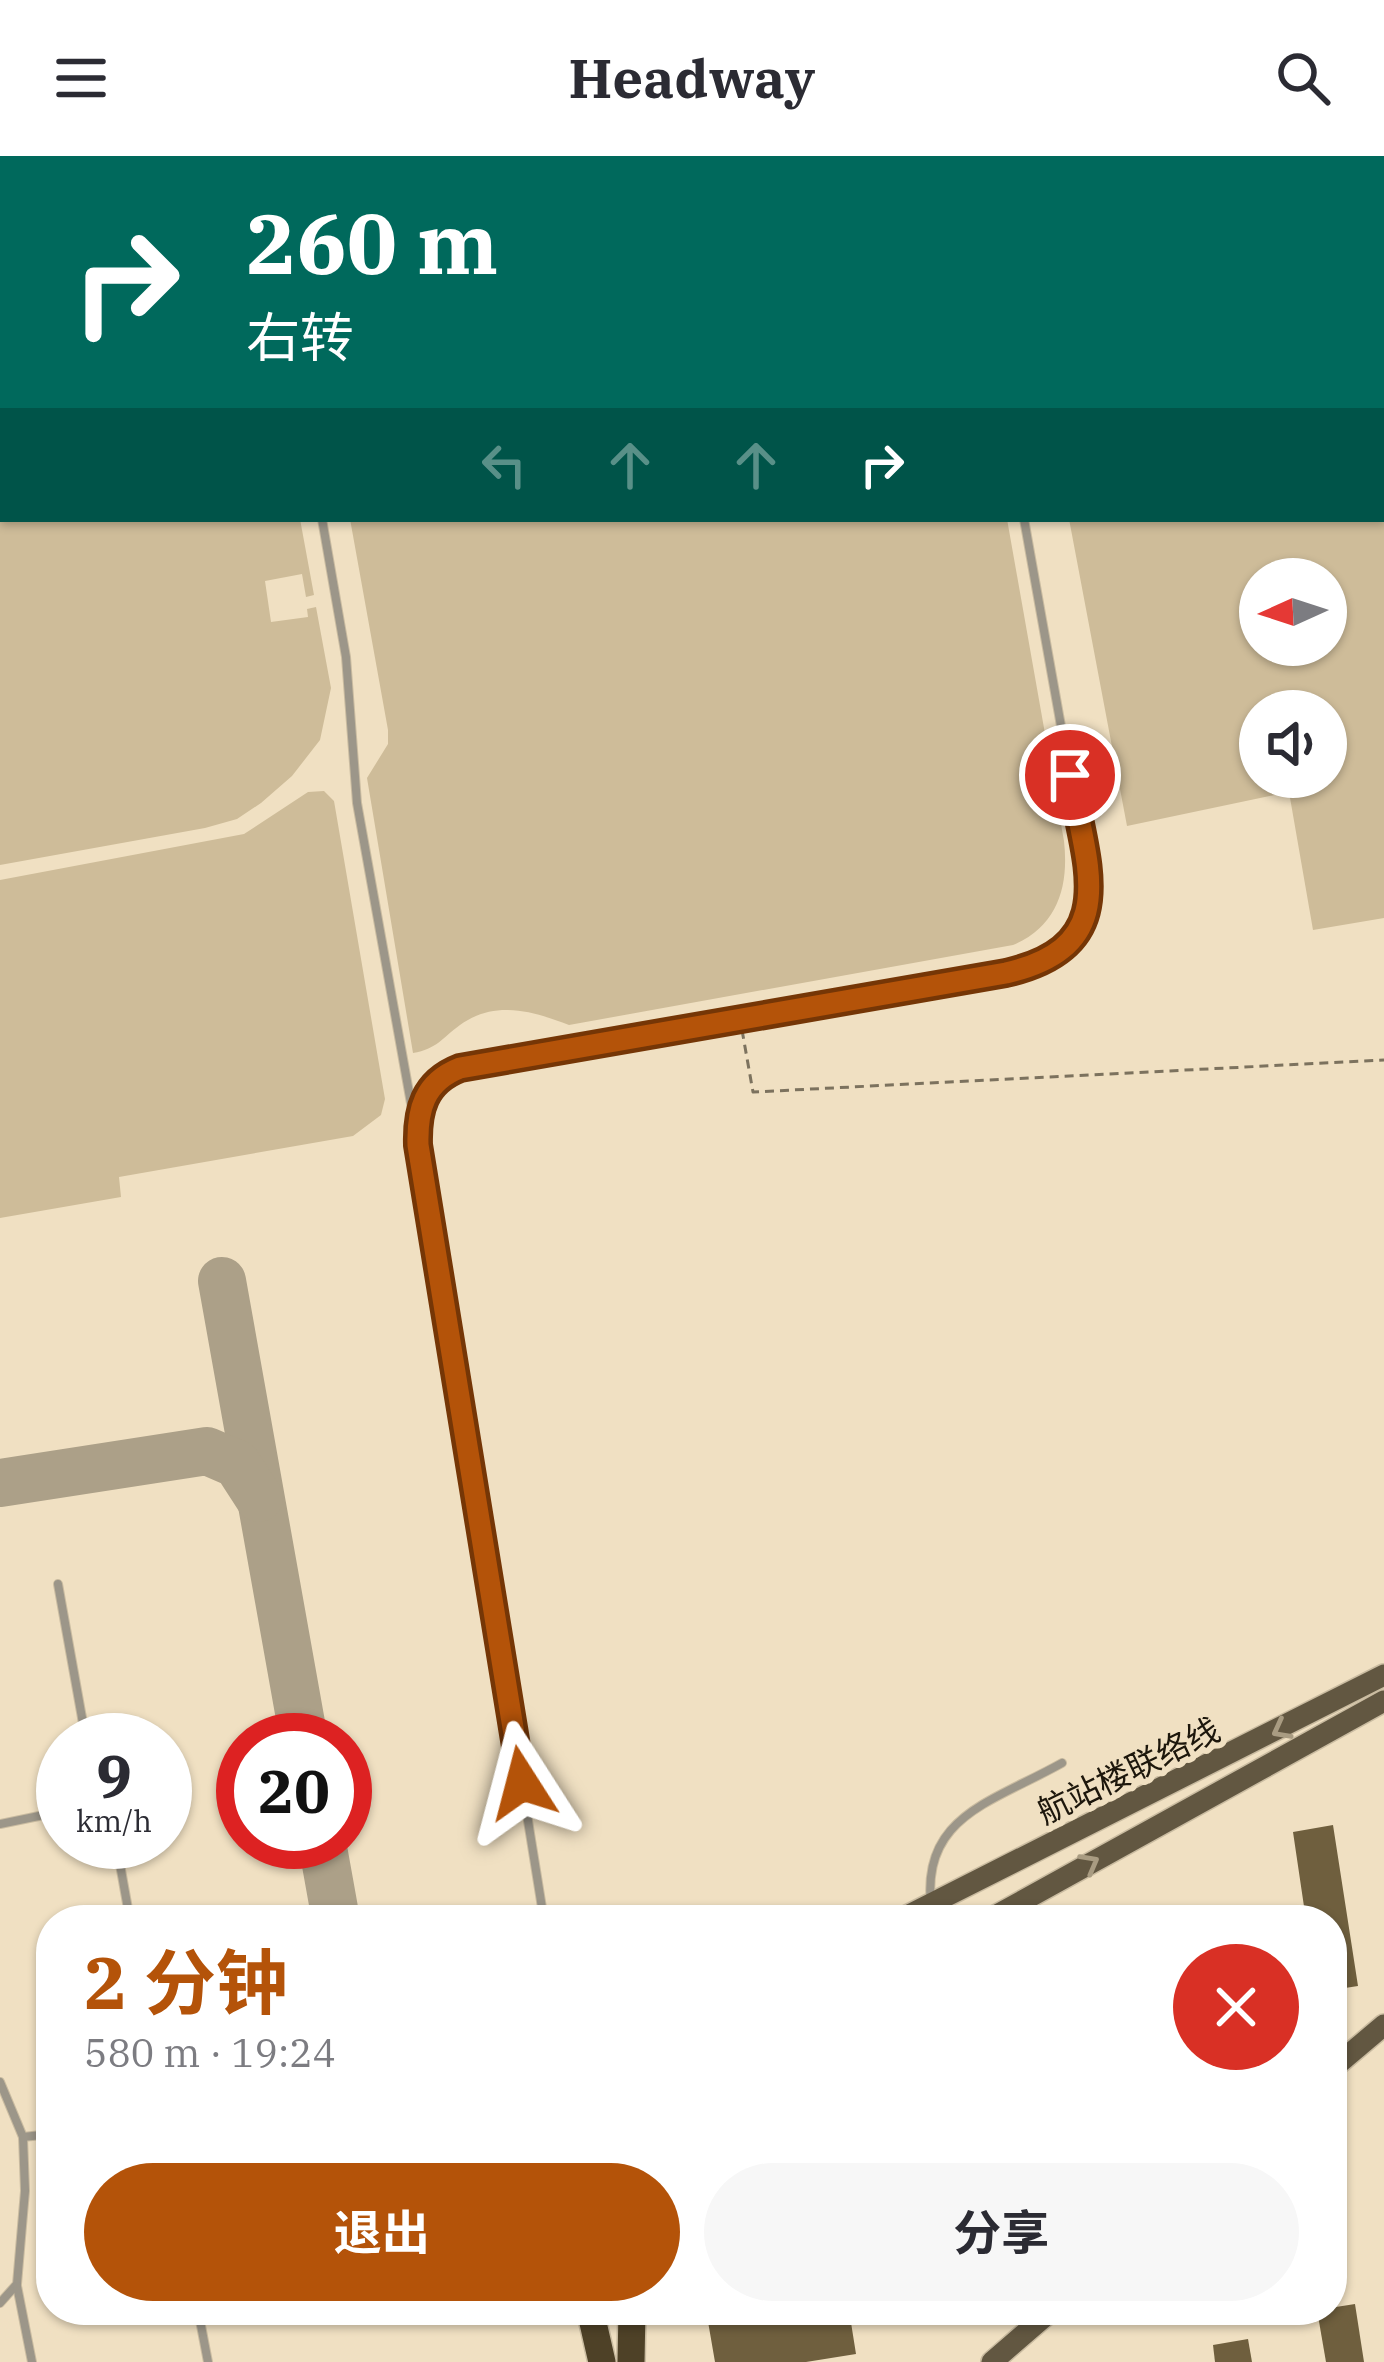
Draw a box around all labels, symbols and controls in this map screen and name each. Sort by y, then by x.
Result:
text: Headway [569,43,815,113]
icon: menu [48,45,114,111]
icon: search [1270,45,1336,111]
text: 260 m [246,188,498,297]
icon: right [48,204,204,360]
text: 右转 [246,302,354,372]
icon: left [471,432,537,498]
icon: ahead [597,432,663,498]
icon: ahead [723,432,789,498]
icon: right [849,432,915,498]
north arrow [1239,558,1347,666]
map controls [1239,558,1347,798]
button: sound [1239,690,1347,798]
pin [1019,724,1121,826]
icon: arrive [1037,742,1103,808]
street label: 航站楼联络线 [1030,1707,1226,1833]
speed limit sign: 20 [216,1713,372,1869]
one-way arrow [1272,1716,1294,1739]
position arrow [459,1720,585,1846]
text: 9 [96,1736,132,1815]
text: km/h [76,1801,152,1840]
one-way arrow [1078,1855,1099,1878]
text: 2 分钟 [84,1935,288,2029]
button: close [1173,1944,1299,2070]
text: 580 m · 19:24 [84,2027,336,2078]
button: 退出 [84,2163,680,2301]
button: 分享 [704,2163,1299,2301]

